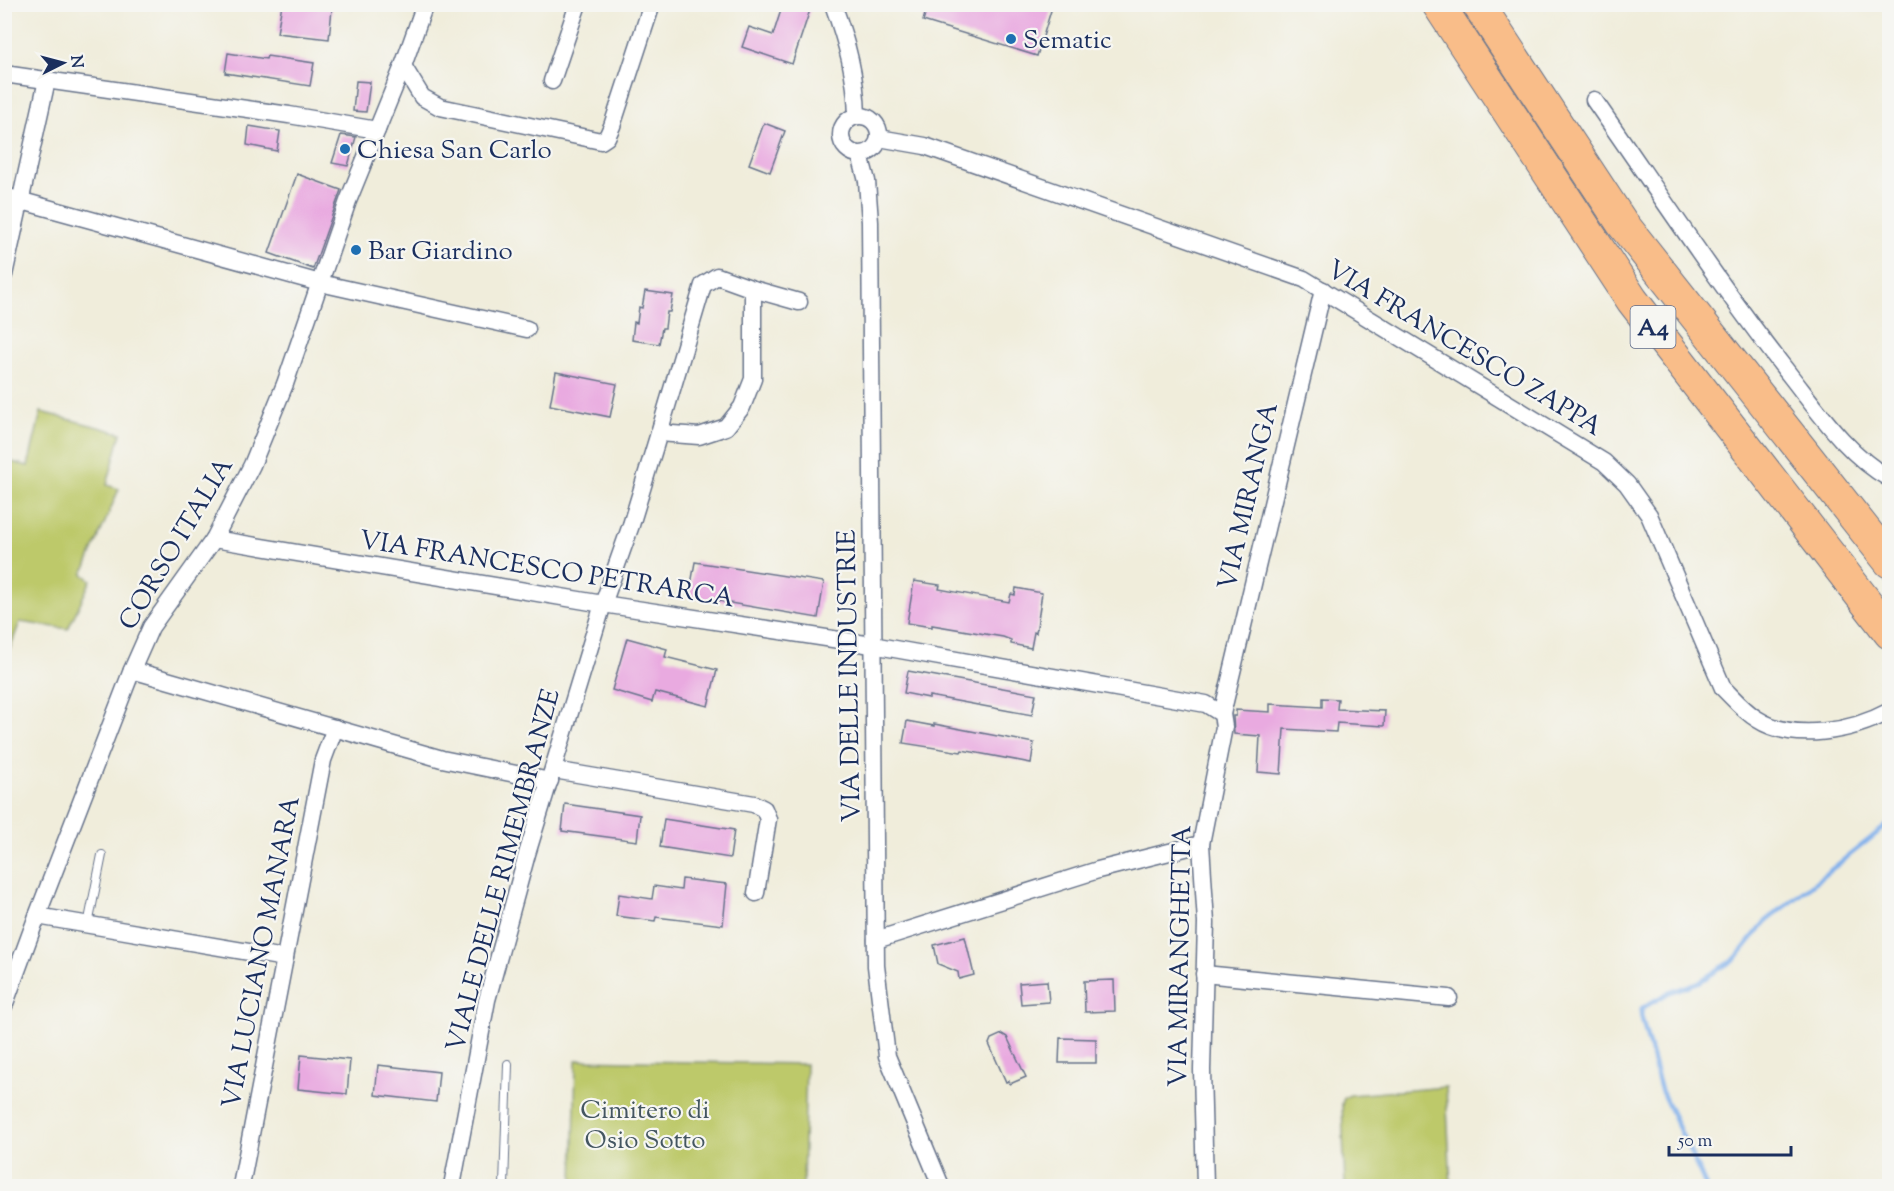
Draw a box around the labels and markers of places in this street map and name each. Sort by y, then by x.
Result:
place label: Sematic [1023,23,1112,60]
marker: Sematic [1004,32,1018,46]
place label: Chiesa San Carlo [357,133,552,170]
marker: Chiesa San Carlo [338,142,352,156]
place label: Bar Giardino [368,234,513,271]
marker: Bar Giardino [349,243,363,257]

